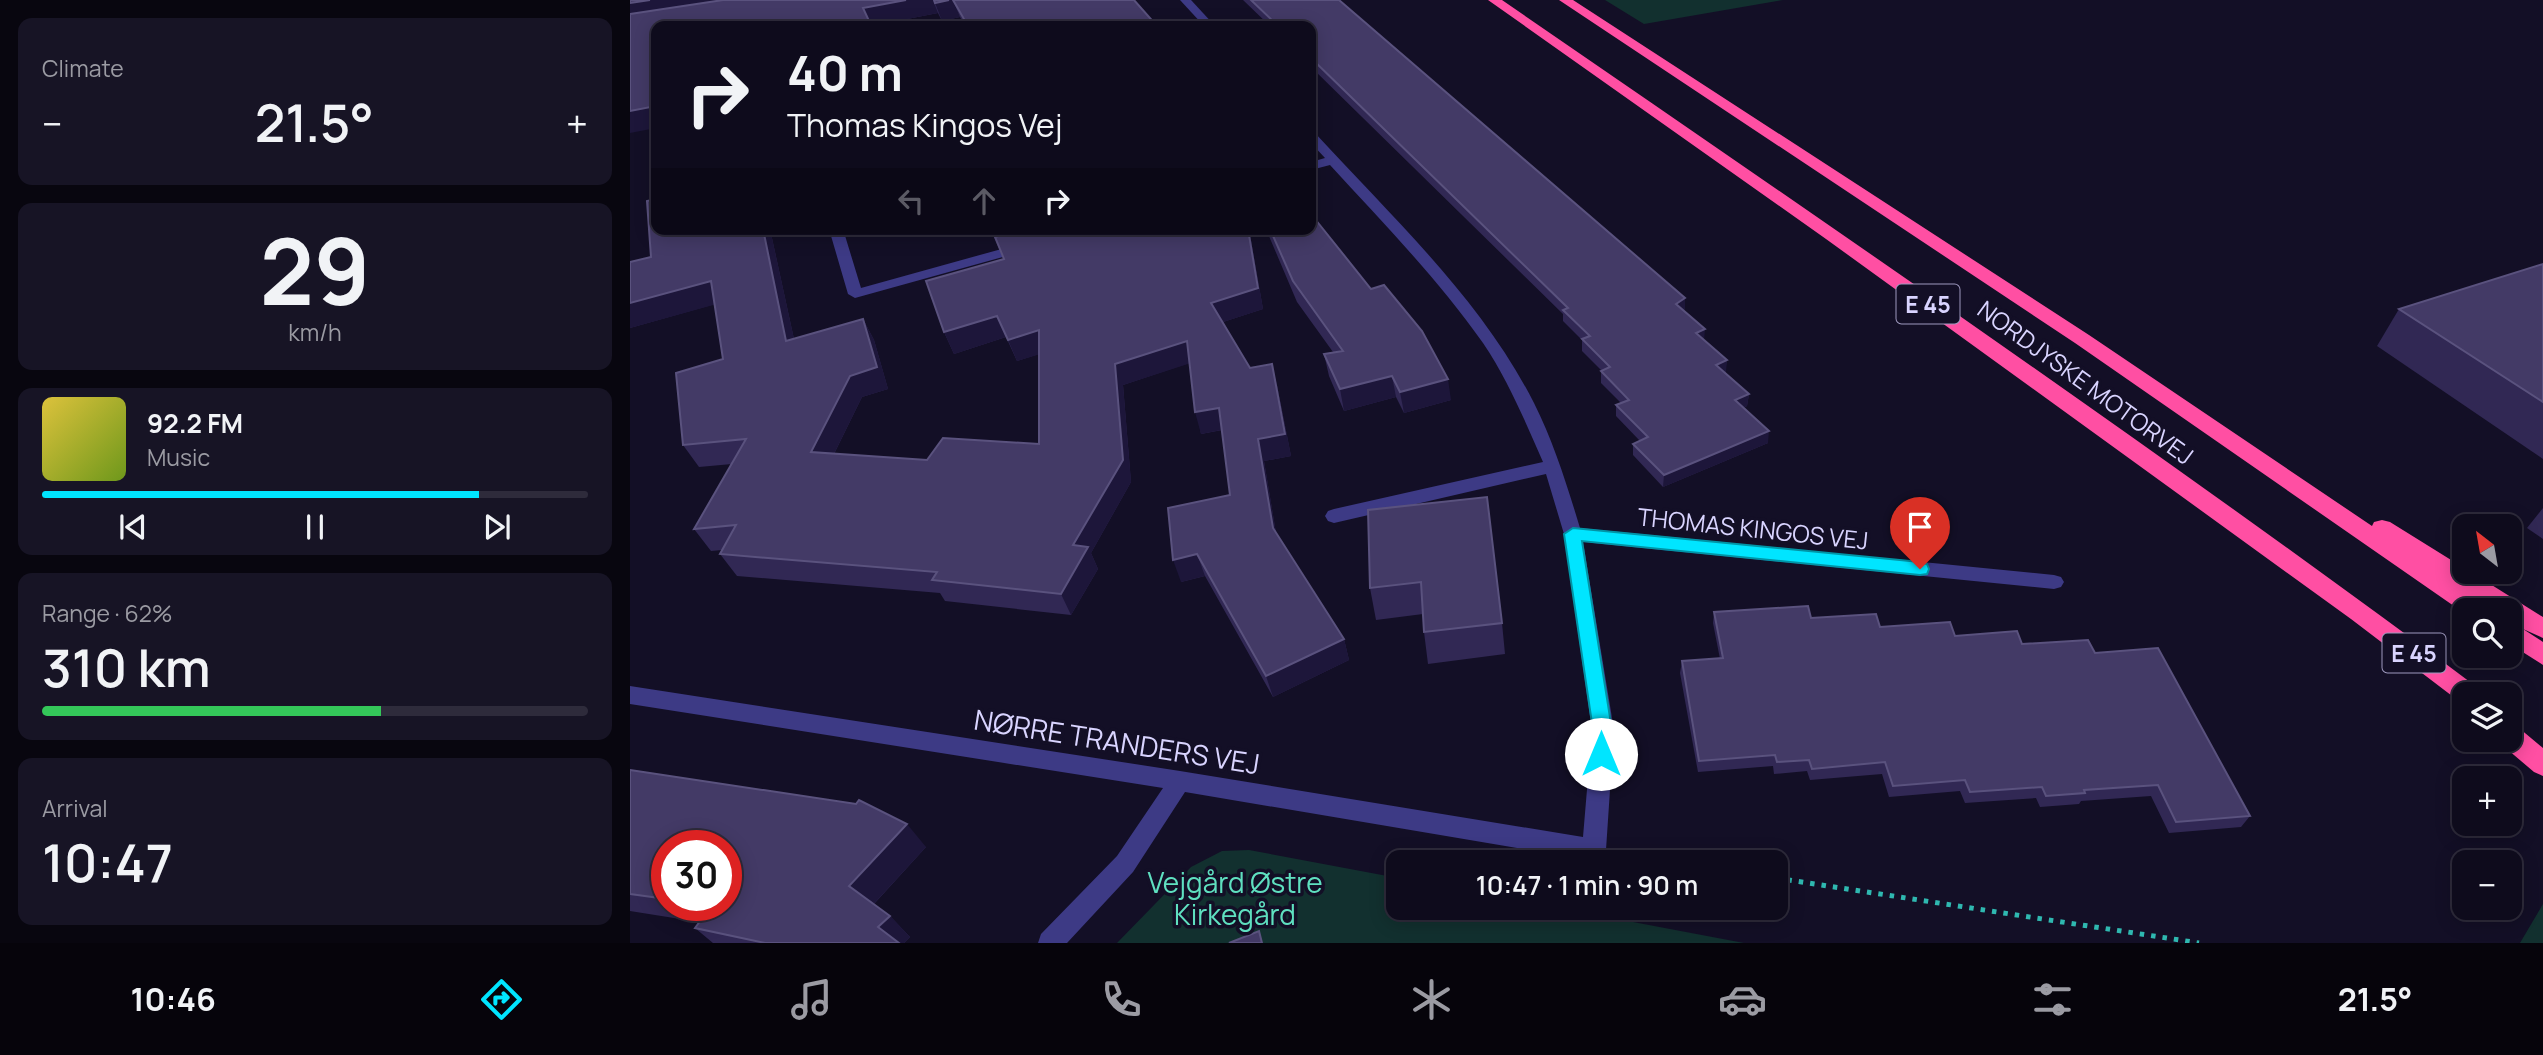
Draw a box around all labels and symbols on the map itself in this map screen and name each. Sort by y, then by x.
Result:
road number: E 45 [1896,284,1960,324]
street label: NORDJYSKE MOTORVEJ [1971,292,2201,472]
pin [1890,497,1950,569]
street label: THOMAS KINGOS VEJ [1636,499,1870,557]
north arrow [2452,514,2522,584]
road number: E 45 [2382,634,2446,673]
street label: NØRRE TRANDERS VEJ [971,700,1263,782]
position arrow [1564,717,1638,791]
speed limit sign: 30 [651,830,742,921]
park label: Vejgård Østre Kirkegård [1147,863,1323,933]

